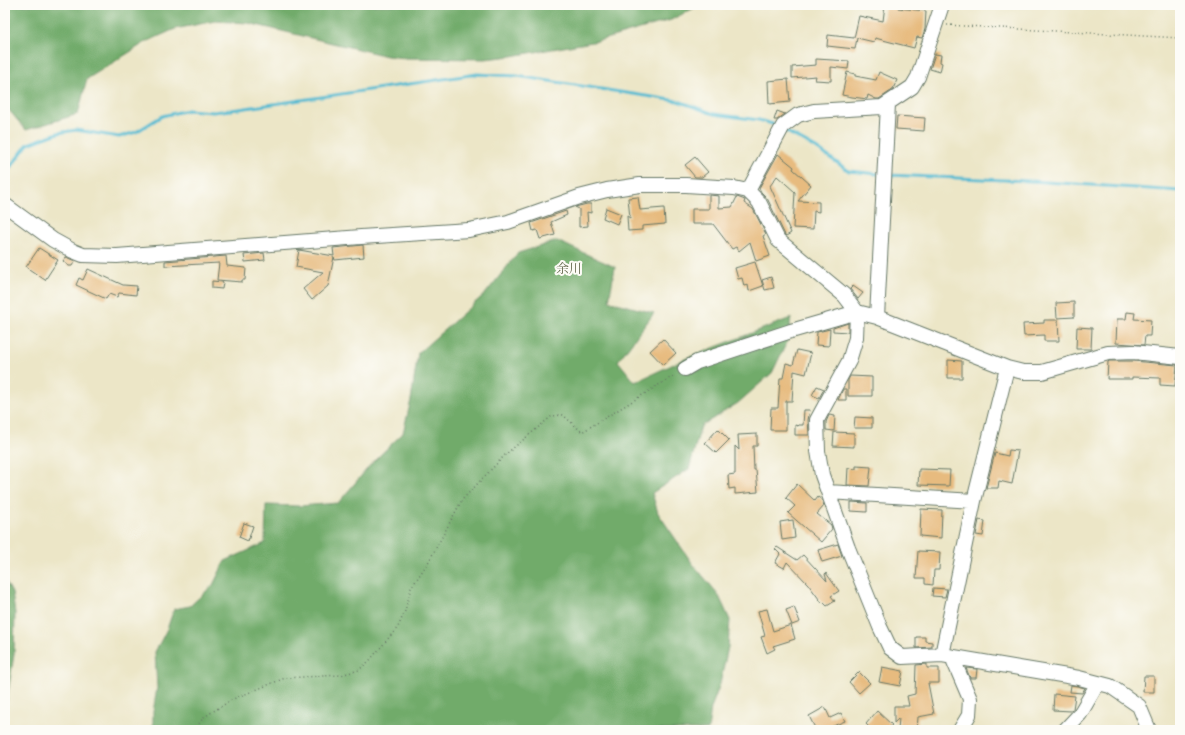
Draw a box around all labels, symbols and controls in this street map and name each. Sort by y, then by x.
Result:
district label: 余川 [556,261,582,277]

